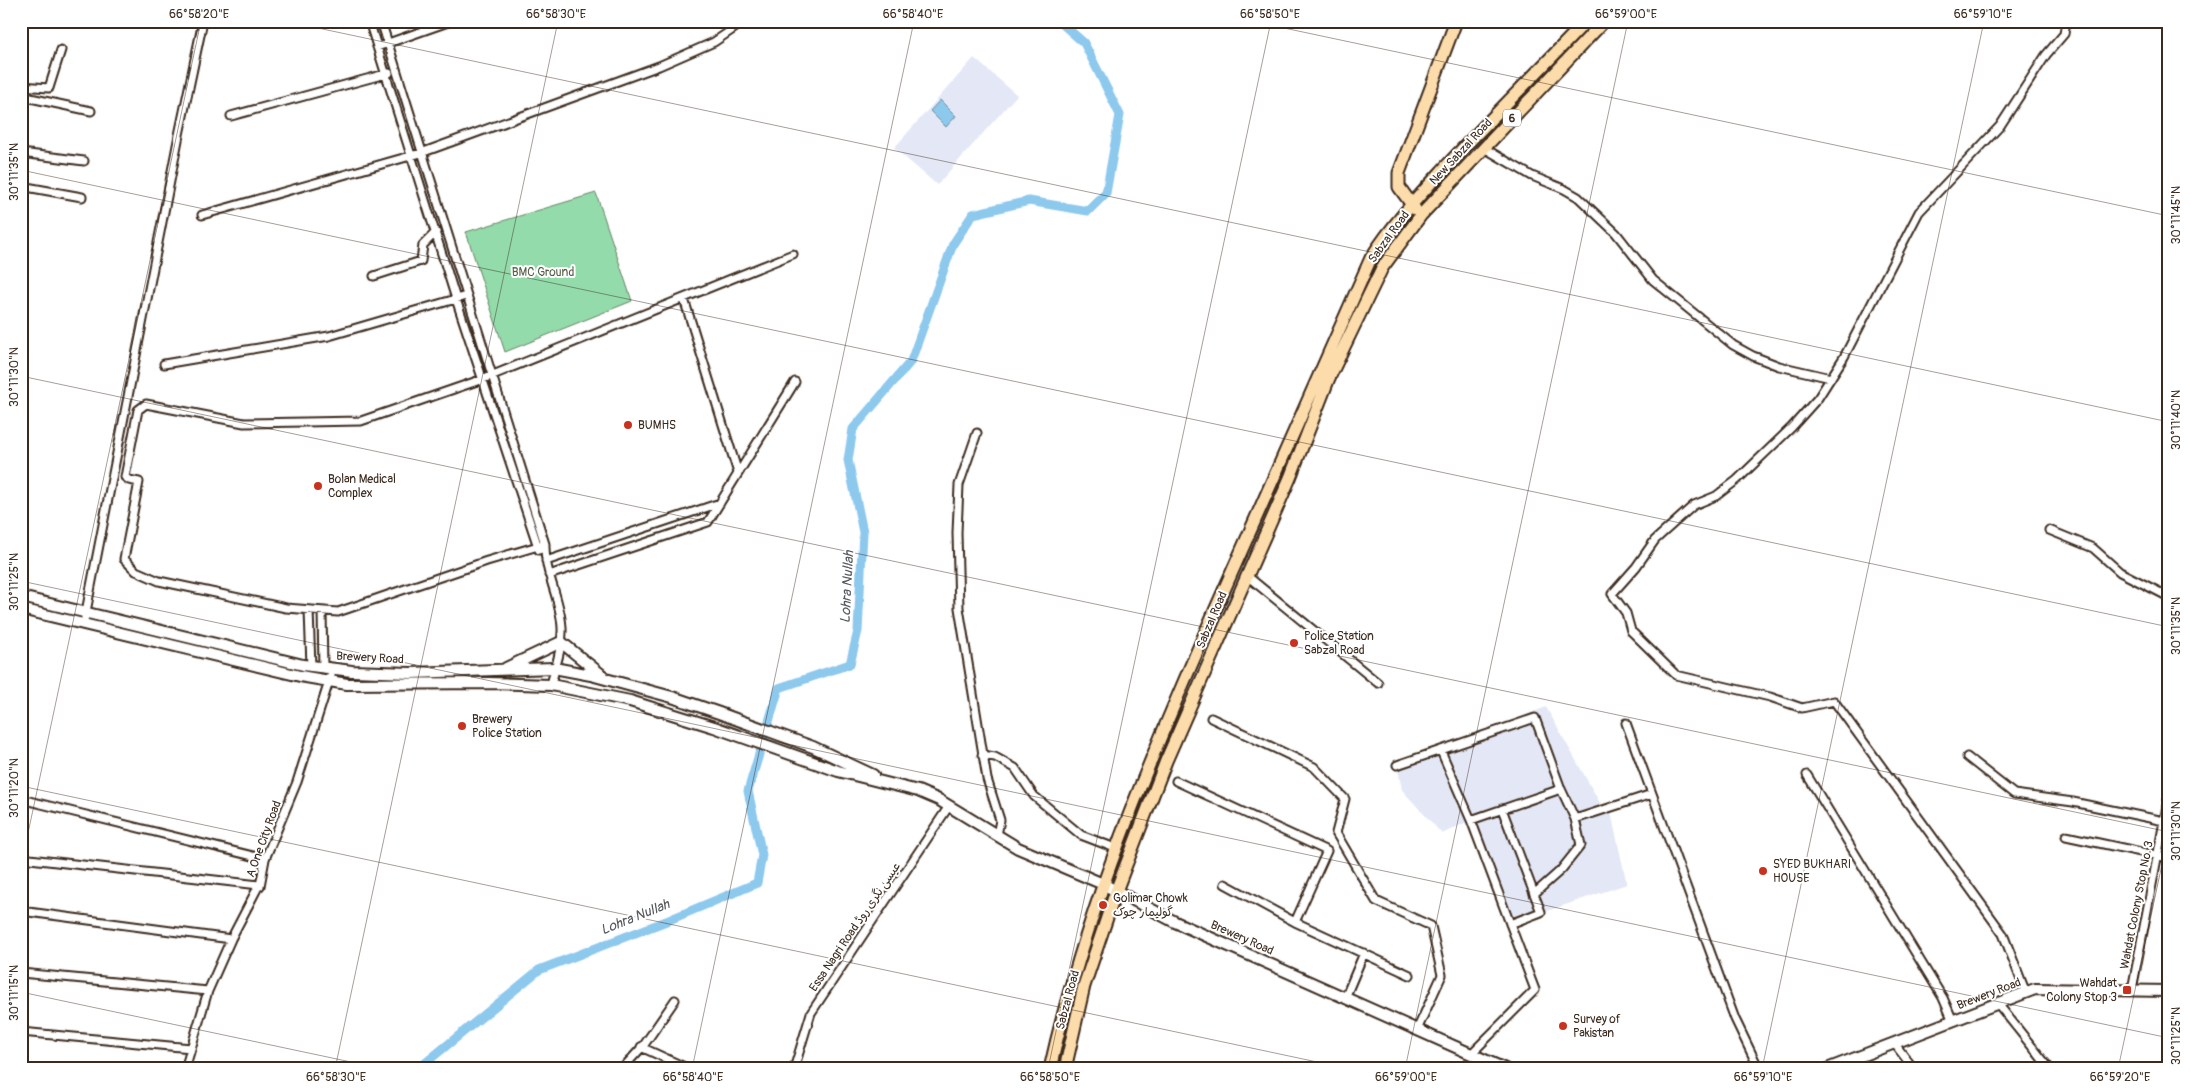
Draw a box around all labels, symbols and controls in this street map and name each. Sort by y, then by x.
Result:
text: 66°58'20"E [169,7,229,22]
text: 66°58'30"E [526,7,586,22]
text: 66°58'40"E [883,7,943,22]
text: 66°58'50"E [1240,7,1300,22]
text: 66°59'00"E [1595,7,1657,22]
text: 66°59'10"E [1954,7,2012,22]
road number: 6 [1503,110,1521,126]
street label: New Sabzal Road [1426,116,1496,188]
text: 30°11'35"N [7,143,22,201]
text: 30°11'45"N [2169,186,2184,244]
street label: Sabzal Road [1365,208,1413,266]
park label: BMC Ground [512,265,574,280]
text: 30°11'30"N [7,347,22,407]
text: 30°11'40"N [2169,390,2184,450]
place label: BUMHS [638,418,676,433]
marker: BUMHS [622,419,634,431]
place label: Bolan Medical Complex [328,472,396,501]
marker: Bolan Medical Complex [312,480,324,492]
water label: Lohra Nullah [837,549,857,624]
text: 30°11'25"N [7,553,22,611]
street label: Sabzal Road [1193,589,1231,651]
text: 30°11'35"N [2169,597,2184,655]
place label: Police Station Sabzal Road [1304,629,1374,658]
marker: Police Station Sabzal Road [1288,637,1300,649]
street label: Brewery Road [336,649,404,667]
place label: Brewery Police Station [472,712,542,741]
marker: Brewery Police Station [456,720,468,732]
text: 30°11'20"N [7,758,22,818]
street label: A One City Road [243,799,285,879]
text: 30°11'30"N [2169,801,2184,861]
street label: Wahdat Colony Stop No. 3 [2117,839,2157,970]
place label: SYED BUKHARI HOUSE [1773,857,1851,886]
street label: Essa Nagri Road عیسیٰ نگری روڈ [806,860,904,994]
marker: SYED BUKHARI HOUSE [1757,865,1769,877]
place label: Golimar Chowk گولیمار چوک [1113,891,1188,920]
water label: Lohra Nullah [598,895,673,939]
marker: Golimar Chowk گولیمار چوک [1097,899,1109,911]
street label: Brewery Road [1208,917,1276,959]
text: 30°11'15"N [7,965,22,1021]
street label: Sabzal Road [1053,969,1083,1031]
street label: Brewery Road [1955,975,2023,1013]
place label: Wahdat Colony Stop 3 [2046,976,2117,1005]
marker: Wahdat Colony Stop 3 [2121,984,2133,996]
text: 30°11'25"N [2169,1007,2184,1065]
place label: Survey of Pakistan [1573,1012,1621,1041]
marker: Survey of Pakistan [1557,1020,1569,1032]
text: 66°58'30"E [306,1070,366,1085]
text: 66°58'40"E [663,1070,723,1085]
text: 66°58'50"E [1020,1070,1080,1085]
text: 66°59'00"E [1375,1070,1437,1085]
text: 66°59'10"E [1734,1070,1792,1085]
text: 66°59'20"E [2090,1070,2150,1085]

